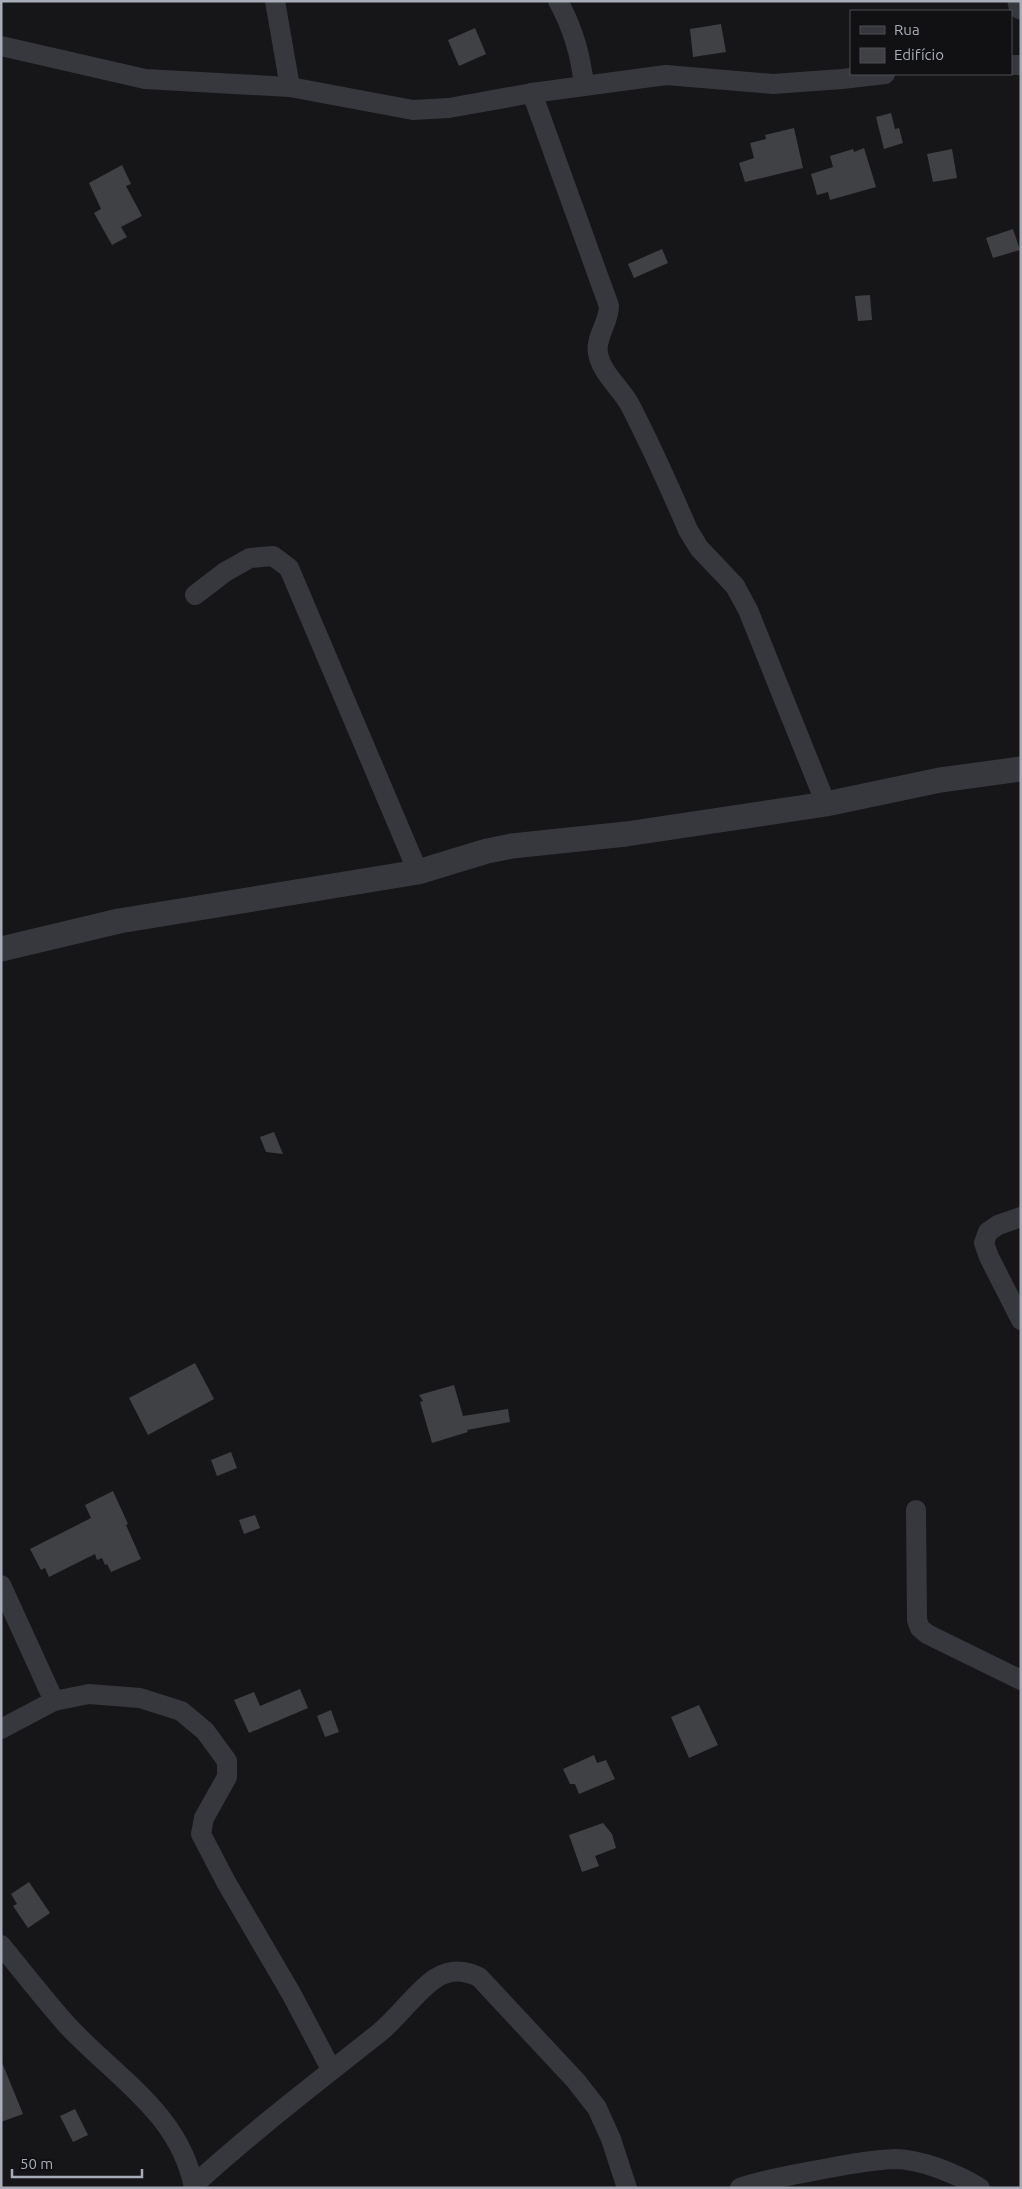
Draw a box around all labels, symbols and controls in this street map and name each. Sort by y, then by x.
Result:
legend [850,10,1012,75]
text: Rua [894,21,920,38]
text: Edifício [894,46,944,63]
scale bar [12,2146,142,2178]
text: 50 m [20,2155,53,2172]

